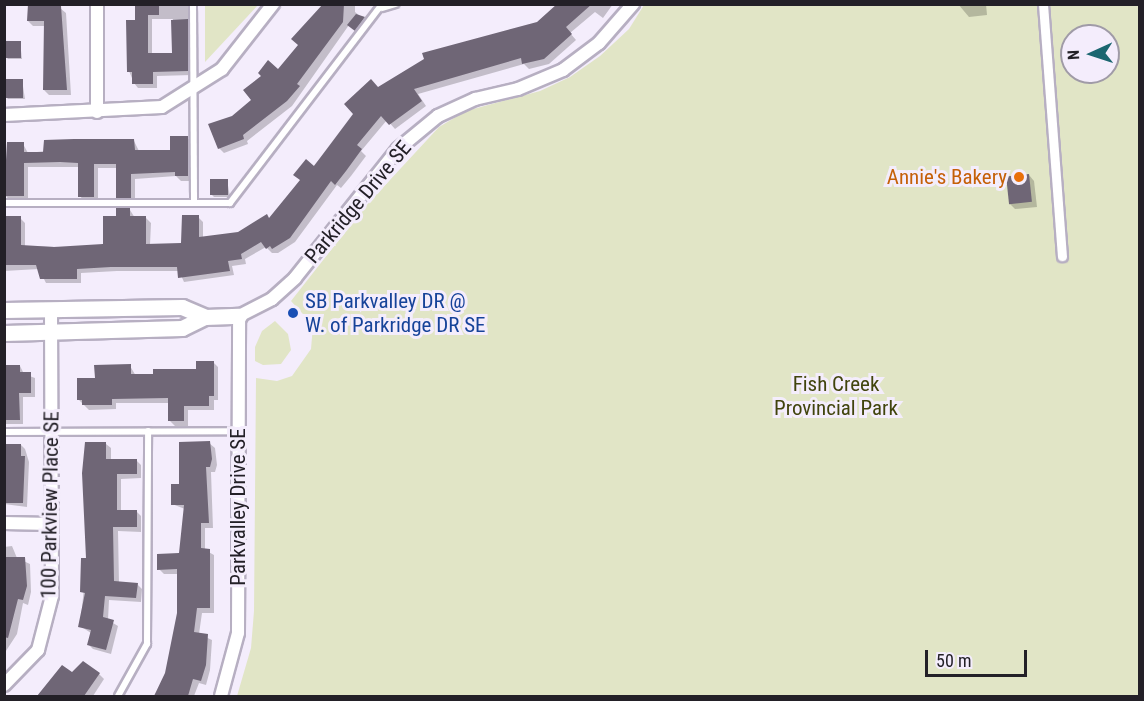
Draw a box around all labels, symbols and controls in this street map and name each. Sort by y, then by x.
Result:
north arrow [1060,24,1120,84]
text: N [1064,49,1083,60]
street label: Parkridge Drive SE [299,136,417,268]
place label: Annie's Bakery [887,164,1007,190]
marker: Annie's Bakery [1012,170,1026,184]
place label: SB Parkvalley DR @ W. of Parkridge DR SE [305,288,485,338]
marker: SB Parkvalley DR @ W. of Parkridge DR SE [286,306,300,320]
park label: Fish Creek Provincial Park [774,371,898,421]
street label: 100 Parkview Place SE [36,411,64,599]
street label: Parkvalley Drive SE [225,428,251,586]
scale bar [928,638,1030,676]
text: 50 m [936,650,971,671]

